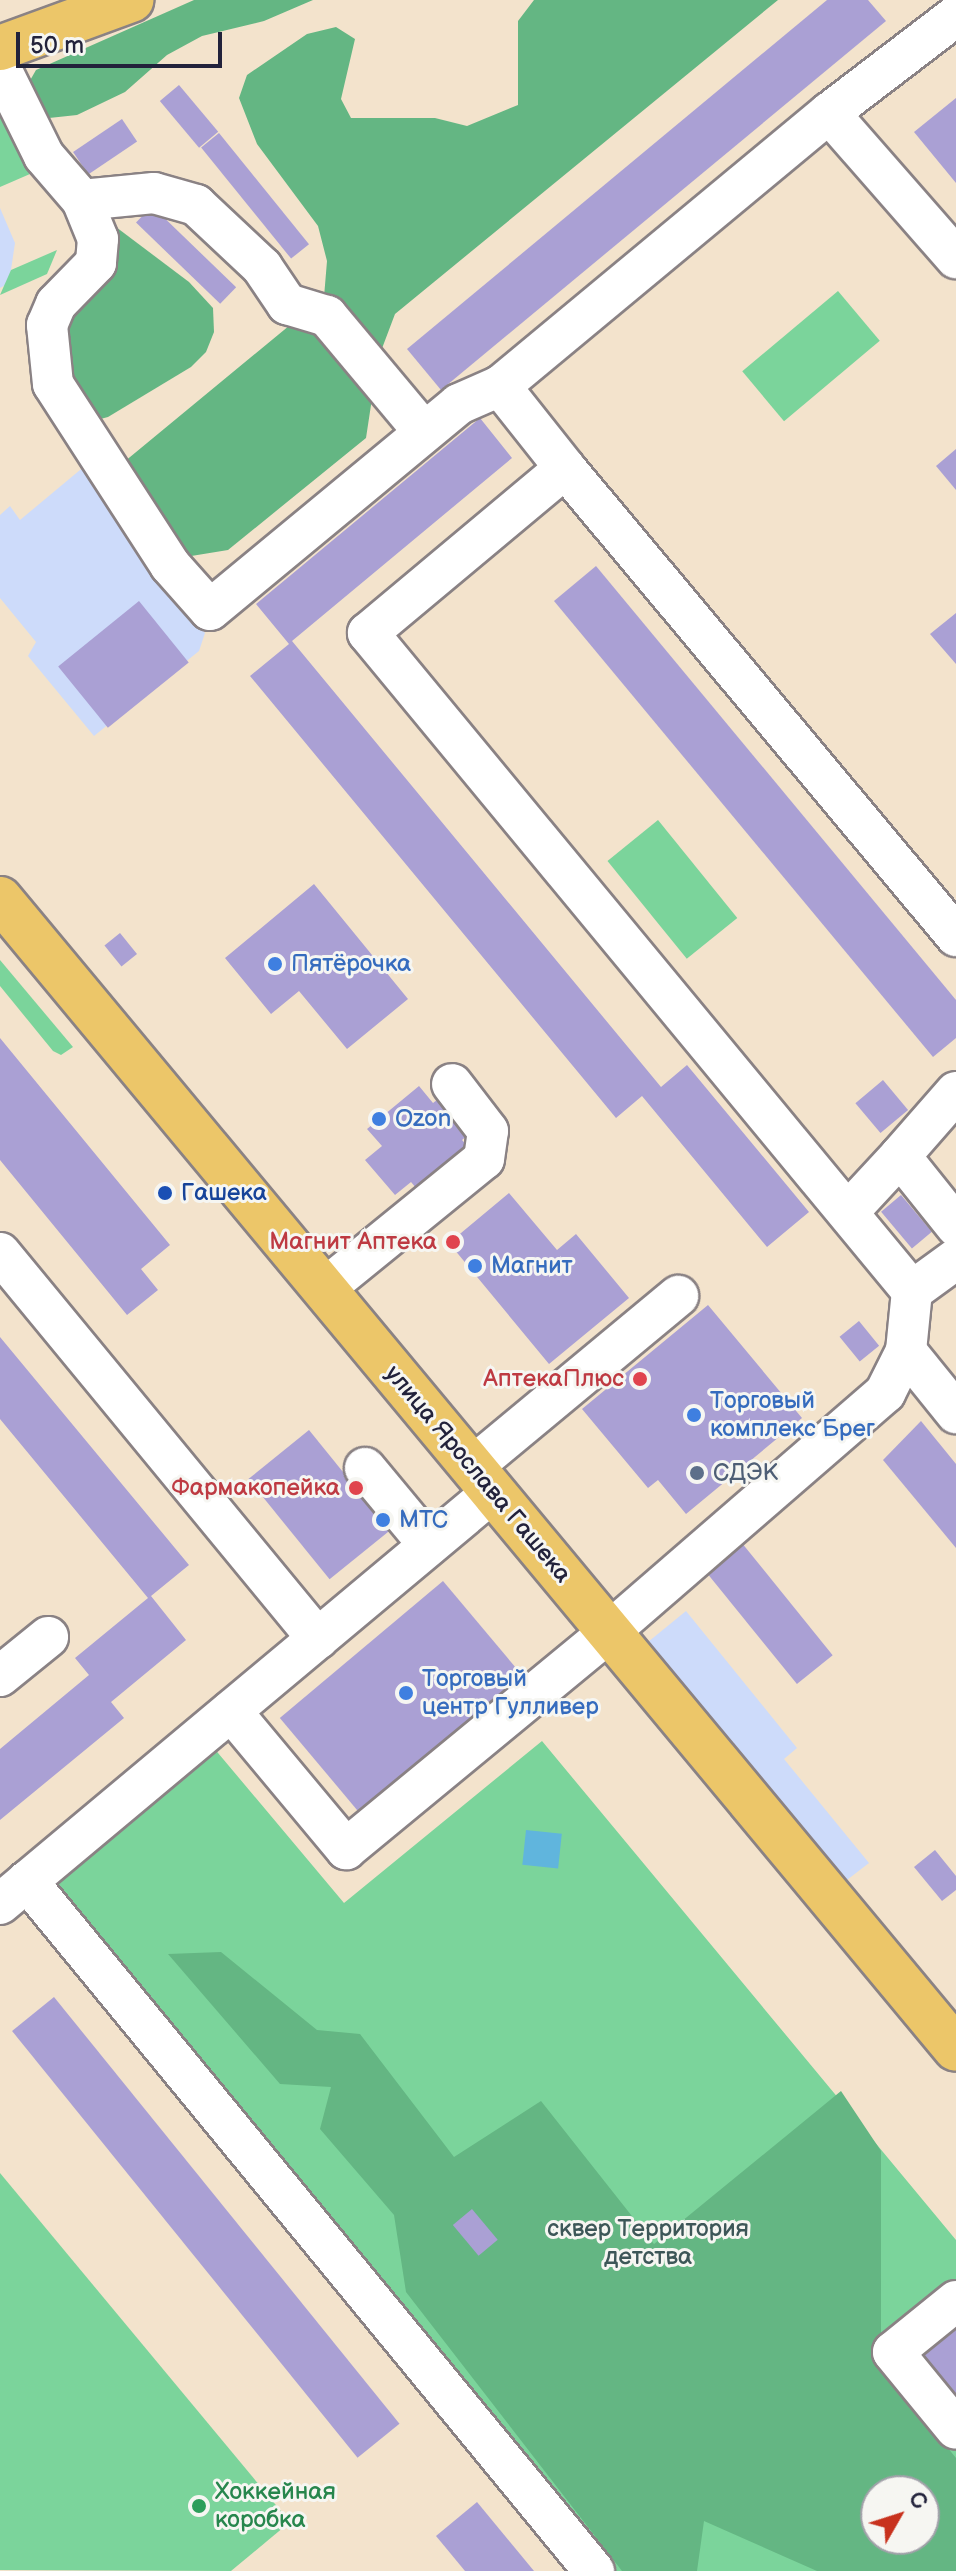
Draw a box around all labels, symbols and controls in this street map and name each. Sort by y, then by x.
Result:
scale bar [20,16,226,66]
text: 50 m [30,31,84,60]
place label: Пятёрочка [291,950,411,978]
marker: Пятёрочка [266,955,284,973]
place label: Ozon [395,1105,451,1133]
marker: Ozon [370,1110,388,1128]
place label: Гашека [181,1179,267,1207]
marker: Гашека [156,1184,174,1202]
place label: Магнит Аптека [269,1228,437,1256]
marker: Магнит Аптека [444,1233,462,1251]
place label: Магнит [491,1252,573,1280]
marker: Магнит [466,1257,484,1275]
street label: улица Ярослава Гашека [379,1360,577,1588]
place label: АптекаПлюс [483,1365,624,1393]
marker: АптекаПлюс [631,1370,649,1388]
place label: Торговый комплекс Брег [710,1387,875,1443]
marker: Торговый комплекс Брег [685,1406,703,1424]
place label: СДЭК [713,1459,778,1487]
marker: СДЭК [688,1464,706,1482]
place label: Фармакопейка [171,1474,340,1502]
marker: Фармакопейка [347,1479,365,1497]
place label: МТС [399,1506,448,1534]
marker: МТС [374,1511,392,1529]
place label: Торговый центр Гулливер [422,1665,599,1721]
marker: Торговый центр Гулливер [397,1684,415,1702]
park label: сквер Территория детства [547,2215,749,2271]
north arrow [860,2475,940,2555]
place label: Хоккейная коробка [215,2478,336,2534]
text: С [902,2486,933,2515]
marker: Хоккейная коробка [190,2497,208,2515]

